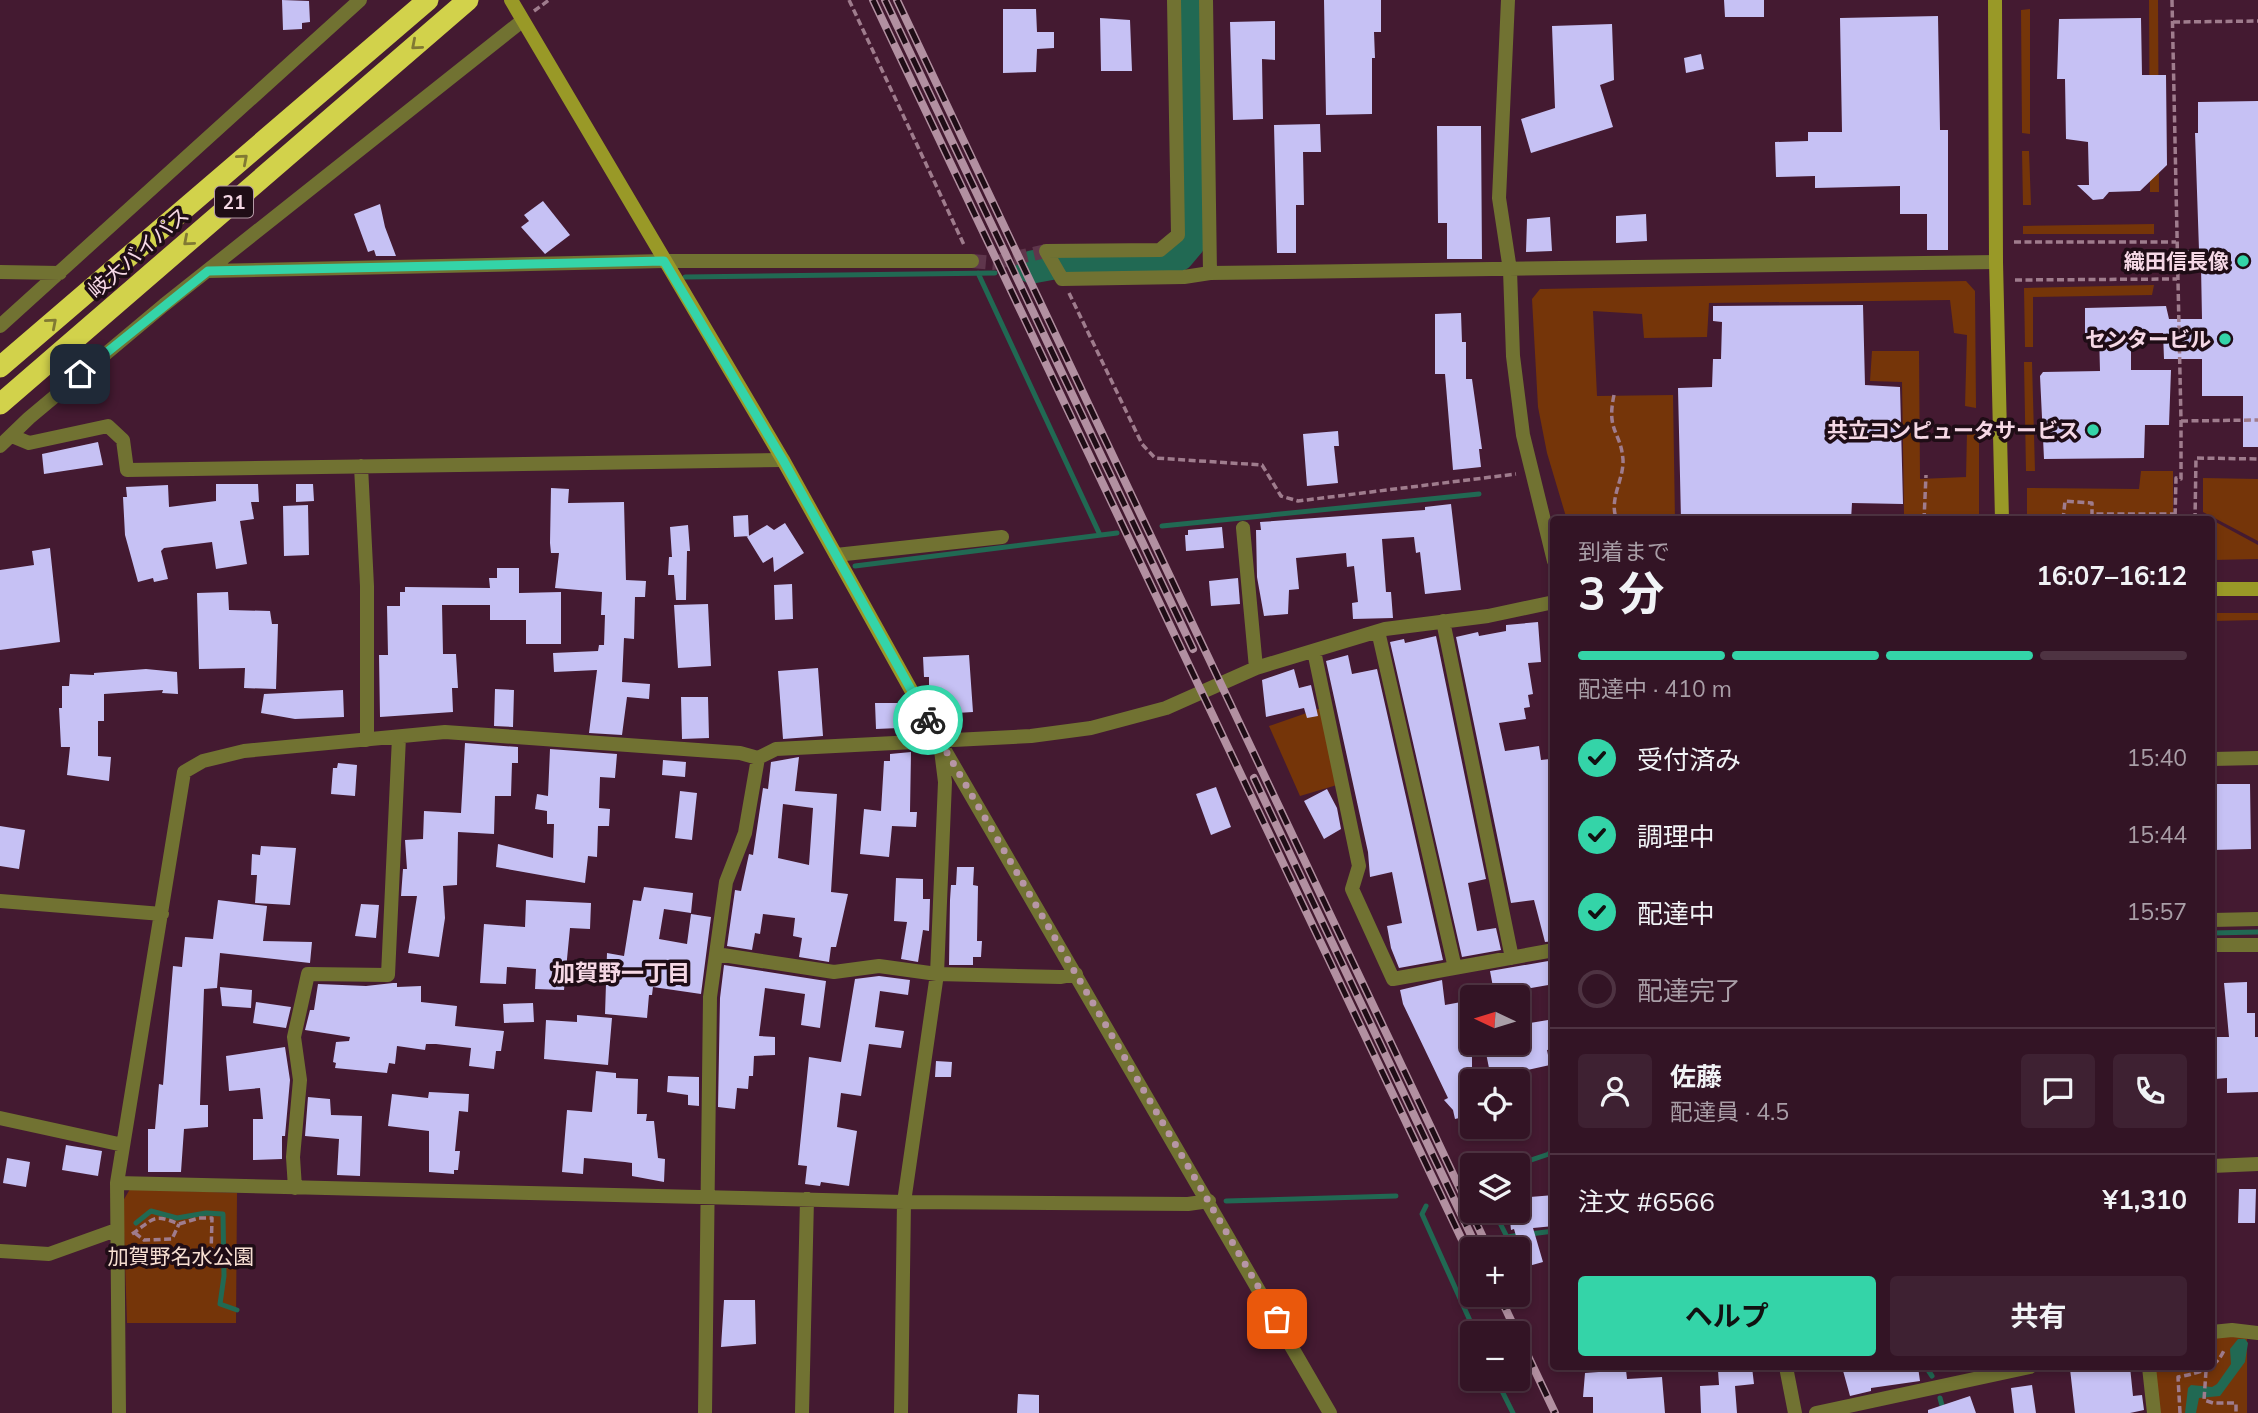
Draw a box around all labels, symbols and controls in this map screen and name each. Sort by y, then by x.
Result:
one-way arrow [411,37,424,49]
one-way arrow [235,155,248,167]
road number: 21 [215,186,253,218]
street label: 岐大バイパス [82,201,194,303]
one-way arrow [184,233,197,245]
place label: 織田信長像 [2124,248,2229,274]
marker: 織田信長像 [2235,253,2251,269]
one-way arrow [44,319,57,331]
place label: センタービル [2085,326,2211,352]
marker: センタービル [2217,331,2233,347]
pin [50,344,110,404]
icon: home [61,355,99,393]
place label: 共立コンピュータサービス [1827,417,2079,443]
marker: 共立コンピュータサービス [2085,422,2101,438]
text: 到着まで [1578,537,1670,566]
text: 16:07–16:12 [2036,559,2187,592]
text: 3 分 [1578,564,1664,622]
text: 配達中 · 410 m [1578,674,1732,703]
courier [893,685,963,755]
icon: bike [909,701,947,739]
icon: check [1578,739,1616,777]
text: 受付済み [1637,743,1741,776]
text: 15:40 [2127,743,2187,772]
icon: check [1578,816,1616,854]
text: 調理中 [1637,820,1715,853]
text: 15:44 [2127,820,2187,849]
icon: check [1578,893,1616,931]
text: 配達中 [1637,897,1715,930]
text: 15:57 [2127,897,2187,926]
district label: 加賀野一丁目 [552,958,690,987]
text: 配達完了 [1637,974,1741,1007]
north arrow [1460,985,1530,1055]
map controls [1460,985,1530,1391]
button: person [1578,1054,1652,1128]
button: chat [2021,1054,2095,1128]
button: phone [2113,1054,2187,1128]
text: 佐藤 [1670,1060,1722,1093]
button: locate [1460,1069,1530,1139]
text: 配達員 · 4.5 [1670,1097,1789,1126]
button: layers [1460,1153,1530,1223]
text: ¥1,310 [2103,1183,2187,1216]
text: 注文 #6566 [1578,1185,1715,1218]
button: + [1460,1237,1530,1307]
park label: 加賀野名水公園 [108,1243,255,1269]
button: ヘルプ [1578,1276,1876,1356]
button: 共有 [1890,1276,2187,1356]
pin [1247,1289,1307,1349]
icon: bag [1258,1300,1296,1338]
button: − [1460,1321,1530,1391]

